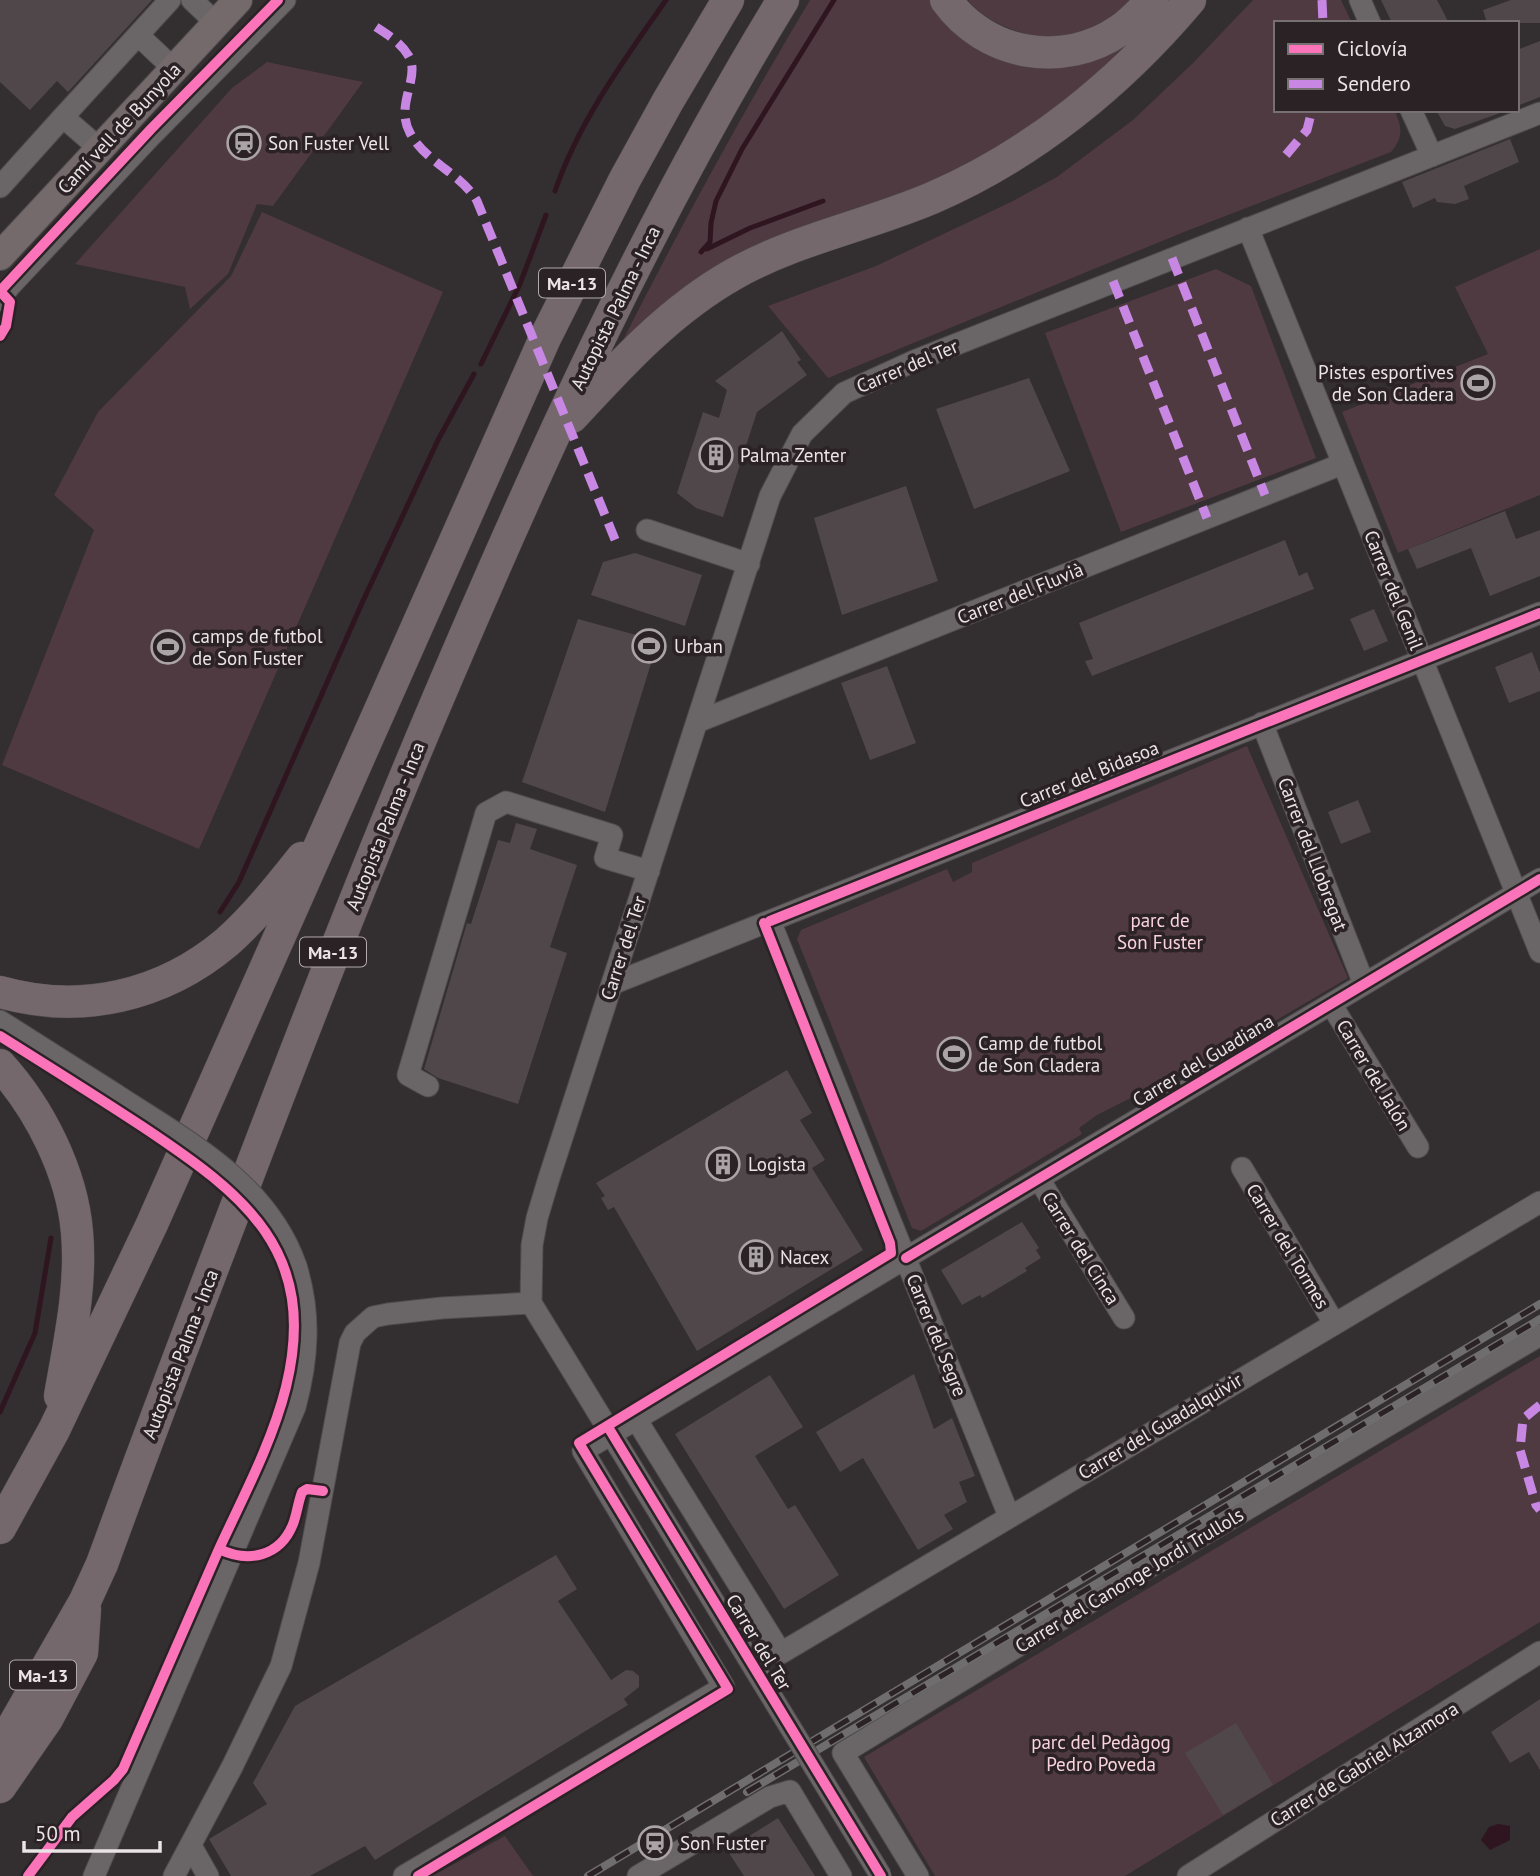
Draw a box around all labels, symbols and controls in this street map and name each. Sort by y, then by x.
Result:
legend [1274,21,1519,112]
text: Ciclovía [1337,35,1407,62]
street label: Camí vell de Bunyola [52,57,186,199]
text: Sendero [1337,70,1411,97]
station icon: Son Fuster Vell [225,124,263,162]
place label: Son Fuster Vell [268,131,390,155]
street label: Autopista Palma - Inca [565,222,665,394]
road number: Ma-13 [539,268,605,298]
street label: Carrer del Ter [853,334,962,398]
place label: Pistes esportives de Son Cladera [1318,360,1454,406]
sports icon: Pistes esportives de Son Cladera [1459,364,1497,402]
building icon: Palma Zenter [697,436,735,474]
place label: Palma Zenter [740,443,847,467]
street label: Carrer del Genil [1359,527,1429,654]
street label: Carrer del Fluvià [953,557,1087,629]
place label: camps de futbol de Son Fuster [192,624,323,670]
sports icon: Urban [630,627,668,665]
sports icon: camps de futbol de Son Fuster [149,628,187,666]
place label: Urban [674,634,723,658]
street label: Carrer del Bidasoa [1016,735,1162,813]
street label: Autopista Palma - Inca [340,738,430,914]
street label: Carrer del Llobregat [1273,774,1353,935]
street label: Carrer del Ter [595,892,651,1003]
park label: parc de Son Fuster [1117,908,1204,954]
road number: Ma-13 [300,937,366,967]
street label: Carrer del Guadiana [1128,1008,1278,1112]
street label: Carrer del Jalón [1331,1015,1417,1135]
place label: Camp de futbol de Son Cladera [978,1031,1103,1077]
sports icon: Camp de futbol de Son Cladera [935,1035,973,1073]
building icon: Logista [704,1145,742,1183]
place label: Logista [748,1152,806,1176]
street label: Carrer del Tormes [1241,1179,1335,1313]
street label: Carrer del Cinca [1037,1187,1125,1309]
building icon: Nacex [737,1238,775,1276]
place label: Nacex [780,1245,830,1269]
street label: Autopista Palma - Inca [137,1266,223,1442]
street label: Carrer del Segre [901,1270,973,1400]
street label: Carrer del Guadalquivir [1074,1367,1247,1485]
street label: Carrer del Canonge Jordi Trullols [1010,1502,1248,1658]
street label: Carrer del Ter [721,1589,797,1695]
road number: Ma-13 [10,1660,76,1690]
street label: Carrer de Gabriel Alzamora [1265,1696,1463,1832]
park label: parc del Pedàgog Pedro Poveda [1031,1730,1171,1776]
scale bar [24,1810,161,1854]
text: 50 m [35,1820,81,1847]
station icon: Son Fuster [636,1824,674,1862]
place label: Son Fuster [680,1831,767,1855]

